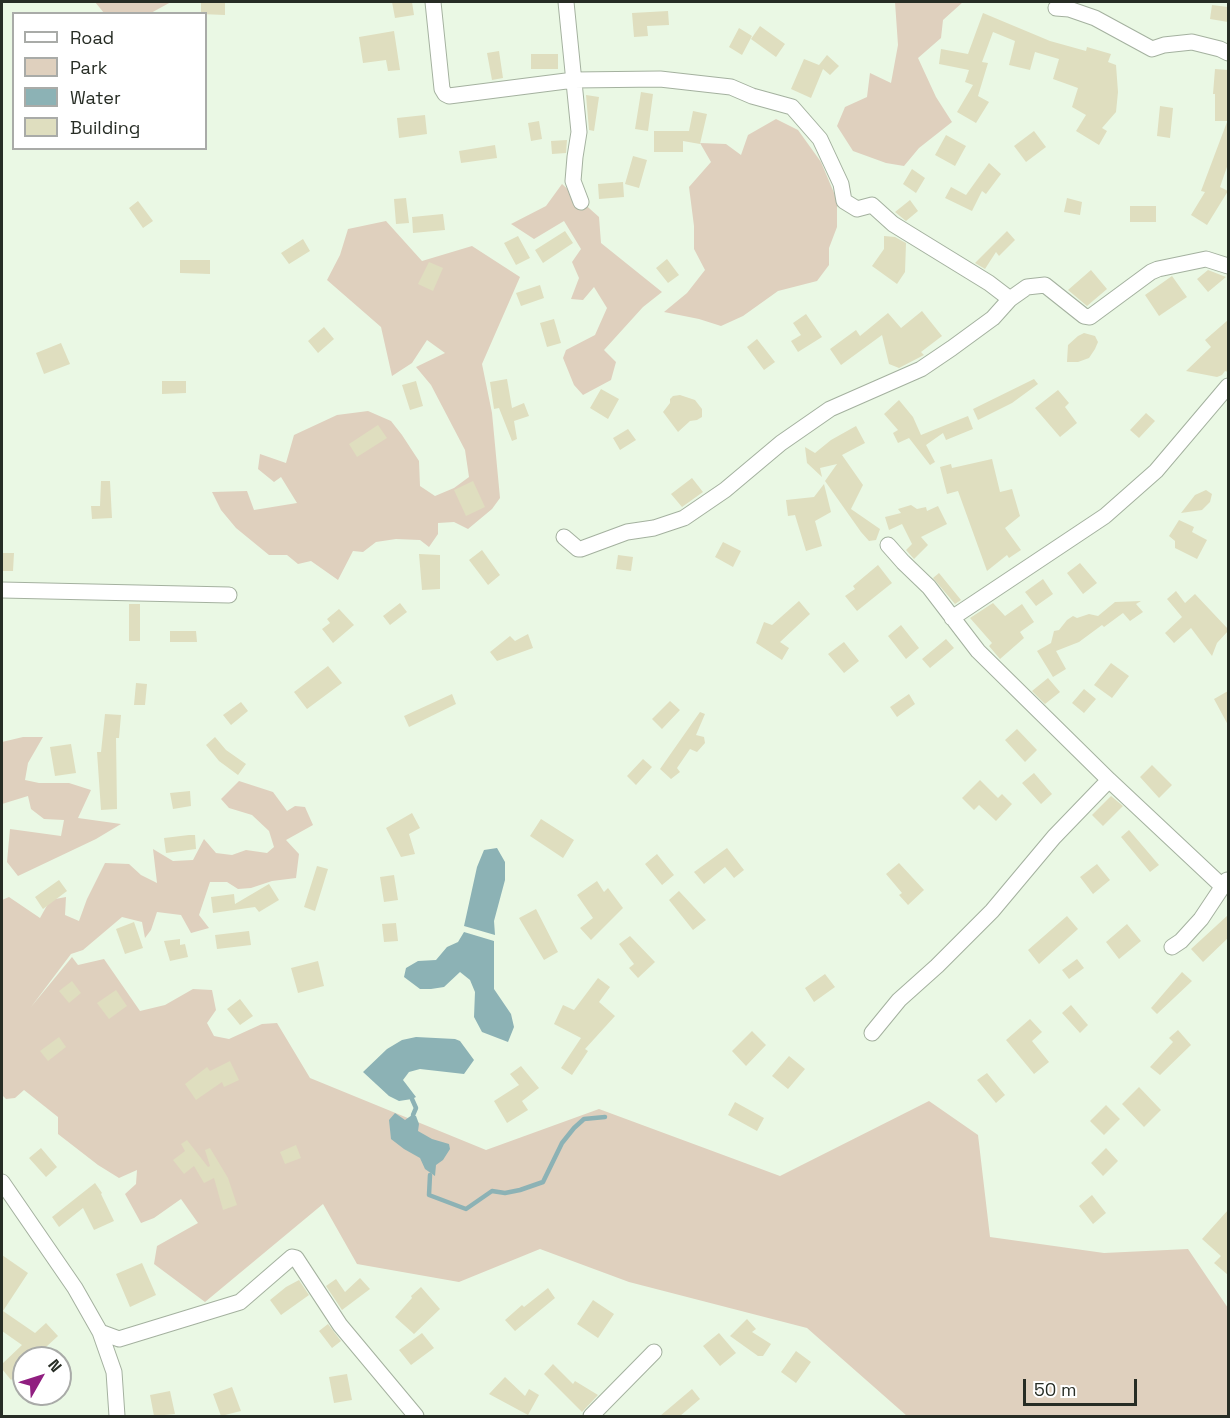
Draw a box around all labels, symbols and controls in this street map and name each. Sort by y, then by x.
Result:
legend [12,12,207,150]
text: Road [70,26,114,49]
text: Park [70,56,107,79]
text: Water [70,86,121,109]
text: Building [70,116,140,139]
north arrow [12,1346,72,1406]
text: N [43,1355,66,1376]
scale bar [1026,1367,1140,1405]
text: 50 m [1034,1378,1076,1401]

